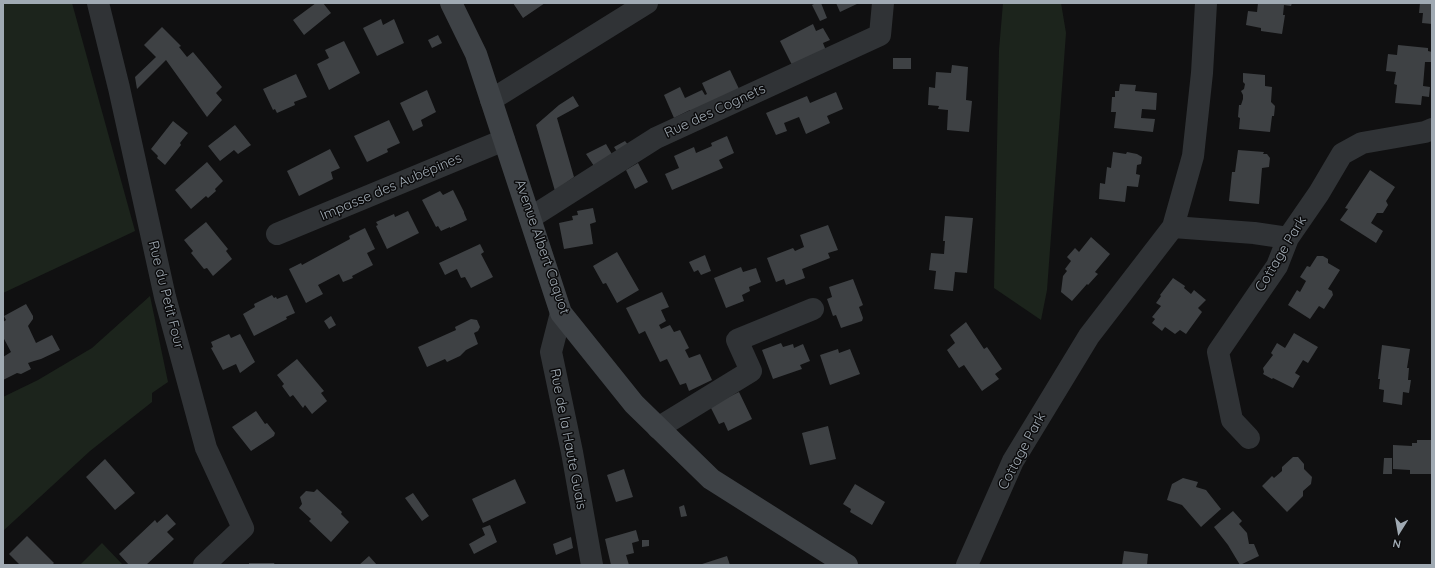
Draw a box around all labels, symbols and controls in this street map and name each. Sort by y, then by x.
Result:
street label: Rue des Cognets [662,80,768,142]
street label: Impasse des Aubépines [318,150,464,224]
street label: Avenue Albert Caquot [511,177,573,317]
street label: Cottage Park [1252,213,1310,295]
street label: Rue du Petit Four [144,239,188,351]
street label: Rue de la Haute Guais [546,367,590,511]
street label: Cottage Park [995,409,1049,493]
north arrow [1379,512,1419,552]
text: N [1391,536,1402,551]

